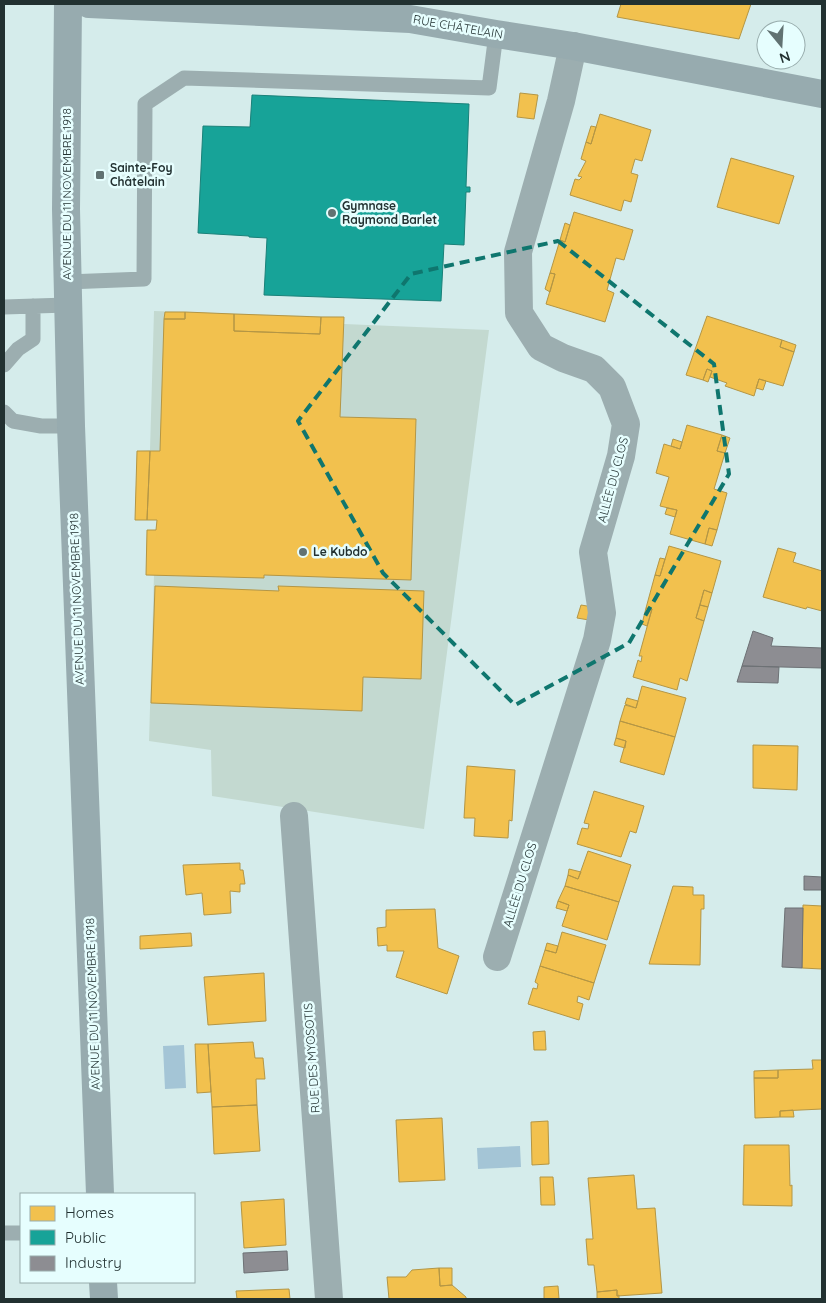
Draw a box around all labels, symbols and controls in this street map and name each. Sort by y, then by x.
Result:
street label: RUE CHÂTELAIN [412,11,504,42]
north arrow [756,20,806,70]
text: N [777,47,793,68]
street label: AVENUE DU 11 NOVEMBRE 1918 [59,108,74,280]
place label: Sainte-Foy Châtelain [110,160,172,189]
marker: Sainte-Foy Châtelain [94,169,106,181]
place label: Gymnase Raymond Barlet [342,198,437,227]
marker: Gymnase Raymond Barlet [326,207,338,219]
street label: ALLÉE DU CLOS [594,435,631,524]
street label: AVENUE DU 11 NOVEMBRE 1918 [66,513,87,685]
place label: Le Kubdo [313,544,368,559]
marker: Le Kubdo [297,546,309,558]
street label: ALLÉE DU CLOS [499,840,540,929]
street label: AVENUE DU 11 NOVEMBRE 1918 [82,918,103,1090]
street label: RUE DES MYOSOTIS [300,1002,323,1114]
legend [20,1193,195,1283]
text: Homes [65,1203,114,1222]
text: Public [65,1228,106,1247]
text: Industry [65,1253,122,1272]

